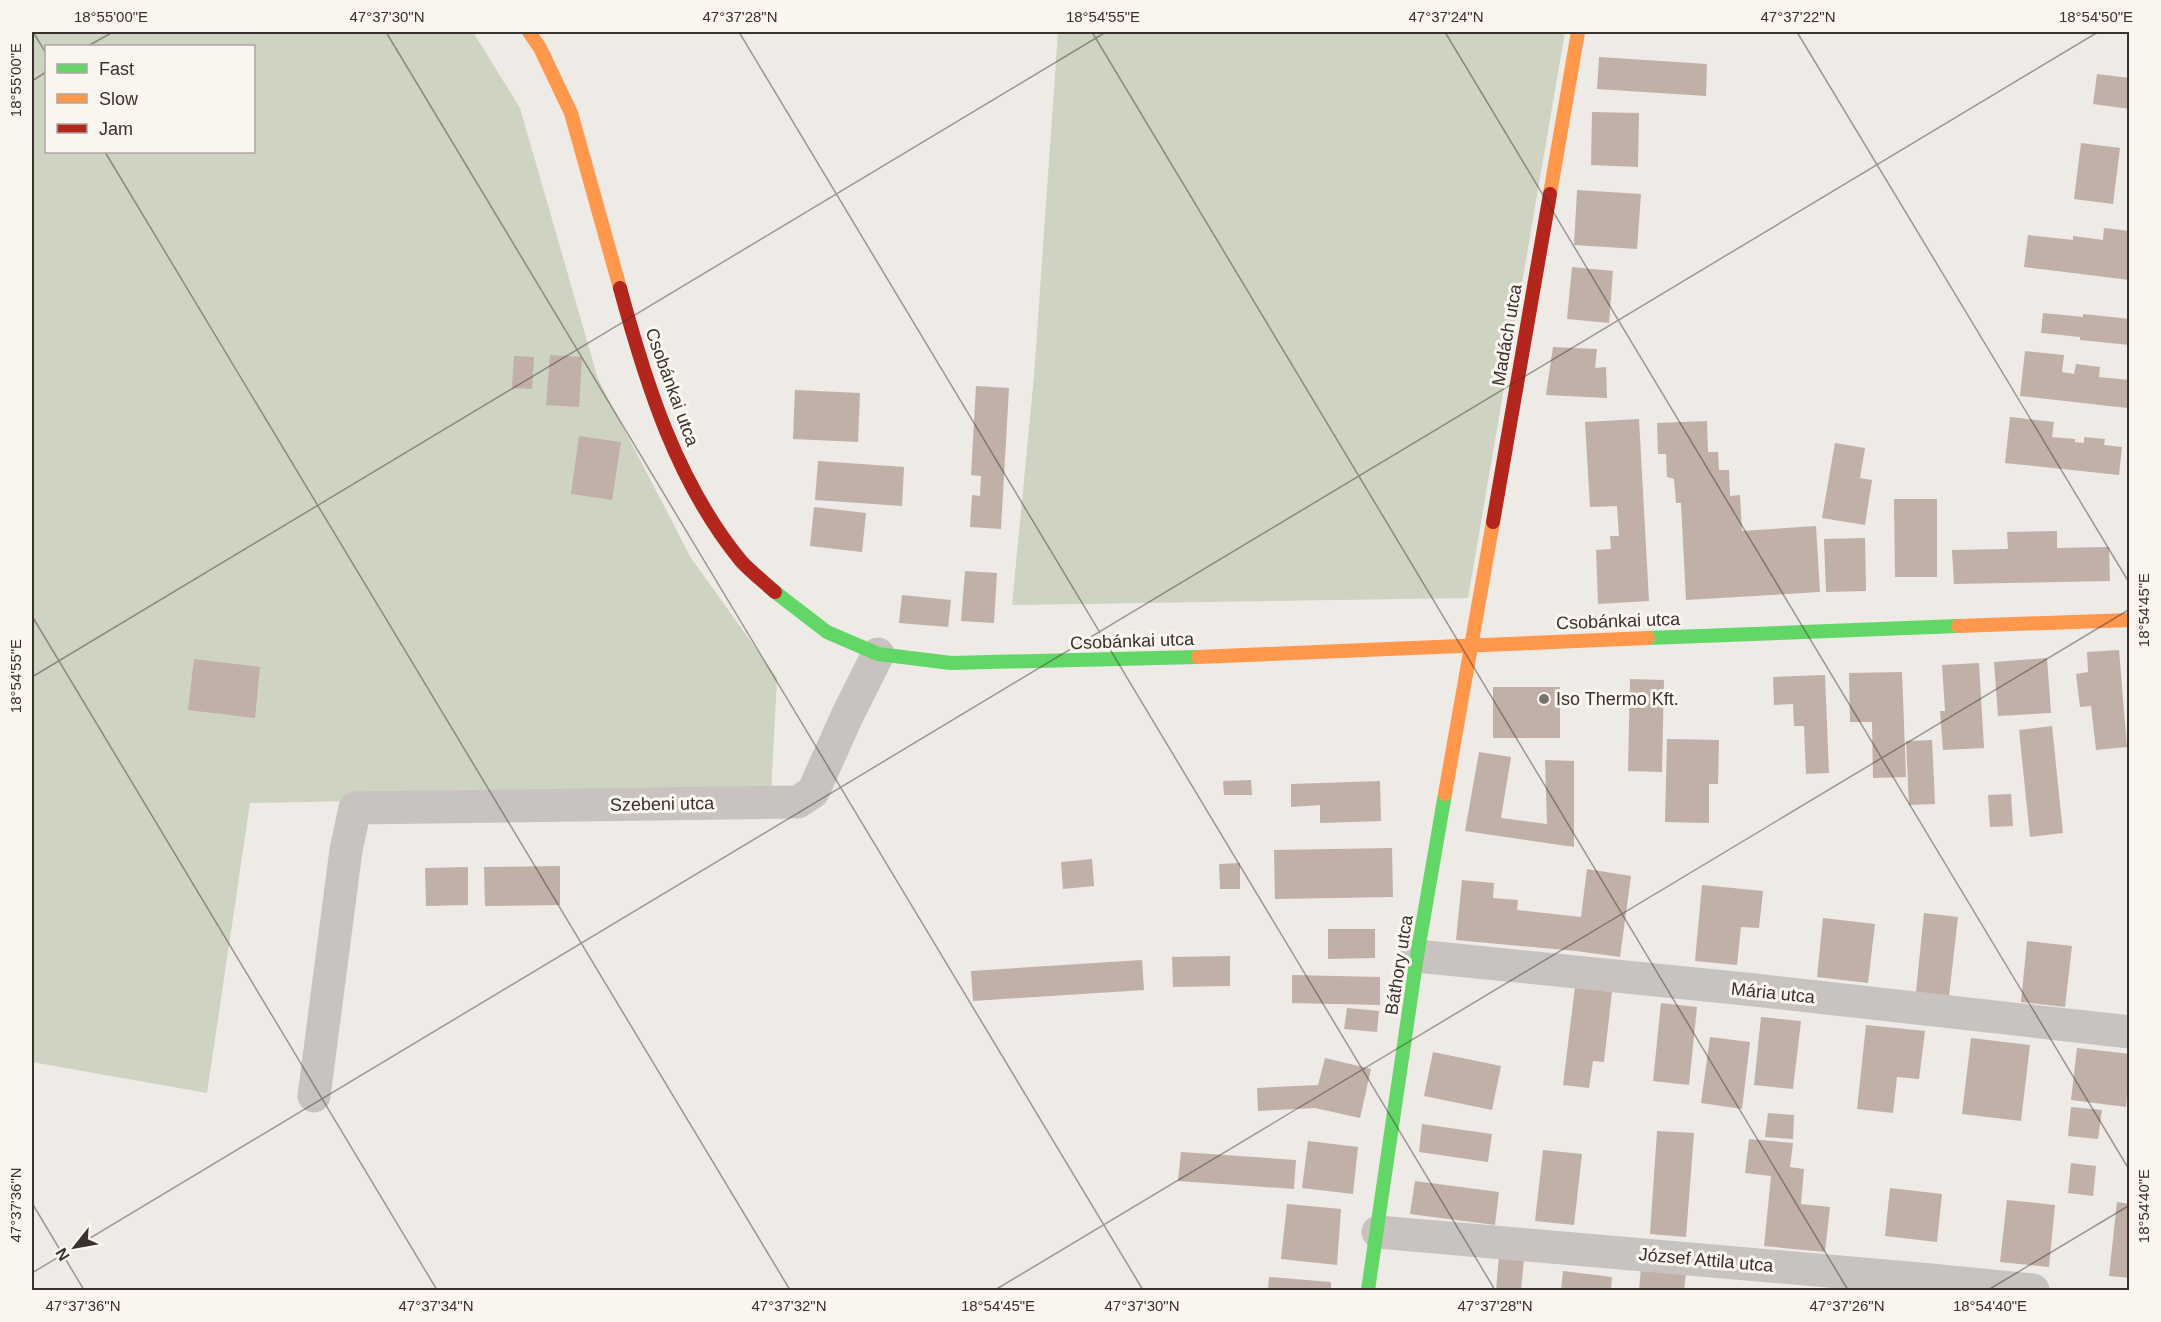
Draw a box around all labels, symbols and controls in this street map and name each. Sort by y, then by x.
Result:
text: 18°55'00"E [74,8,148,25]
text: 47°37'30"N [349,8,425,25]
text: 47°37'28"N [702,8,778,25]
text: 18°54'55"E [1066,8,1140,25]
text: 47°37'24"N [1408,8,1484,25]
text: 47°37'22"N [1760,8,1836,25]
text: 18°54'50"E [2059,8,2133,25]
text: 18°55'00"E [7,43,24,117]
legend [45,45,255,153]
text: Fast [99,59,134,79]
text: Slow [99,89,139,109]
text: Jam [99,119,133,139]
street label: Madách utca [1488,282,1526,387]
street label: Csobánkai utca [641,325,703,450]
text: 18°54'45"E [2135,573,2152,647]
street label: Csobánkai utca [1556,609,1681,633]
street label: Csobánkai utca [1070,629,1195,653]
text: 18°54'55"E [7,639,24,713]
place label: Iso Thermo Kft. [1556,689,1679,709]
marker: Iso Thermo Kft. [1537,692,1551,706]
street label: Szebeni utca [610,793,715,815]
street label: Báthory utca [1381,913,1417,1016]
street label: Mária utca [1730,979,1817,1007]
text: 47°37'36"N [7,1167,24,1243]
text: 18°54'40"E [2135,1169,2152,1243]
north arrow [45,1217,105,1277]
street label: József Attila utca [1638,1244,1775,1276]
text: N [52,1245,73,1264]
text: 47°37'36"N [45,1297,121,1314]
text: 47°37'34"N [398,1297,474,1314]
text: 47°37'32"N [751,1297,827,1314]
text: 18°54'45"E [961,1297,1035,1314]
text: 47°37'30"N [1104,1297,1180,1314]
text: 47°37'28"N [1457,1297,1533,1314]
text: 47°37'26"N [1809,1297,1885,1314]
text: 18°54'40"E [1953,1297,2027,1314]

